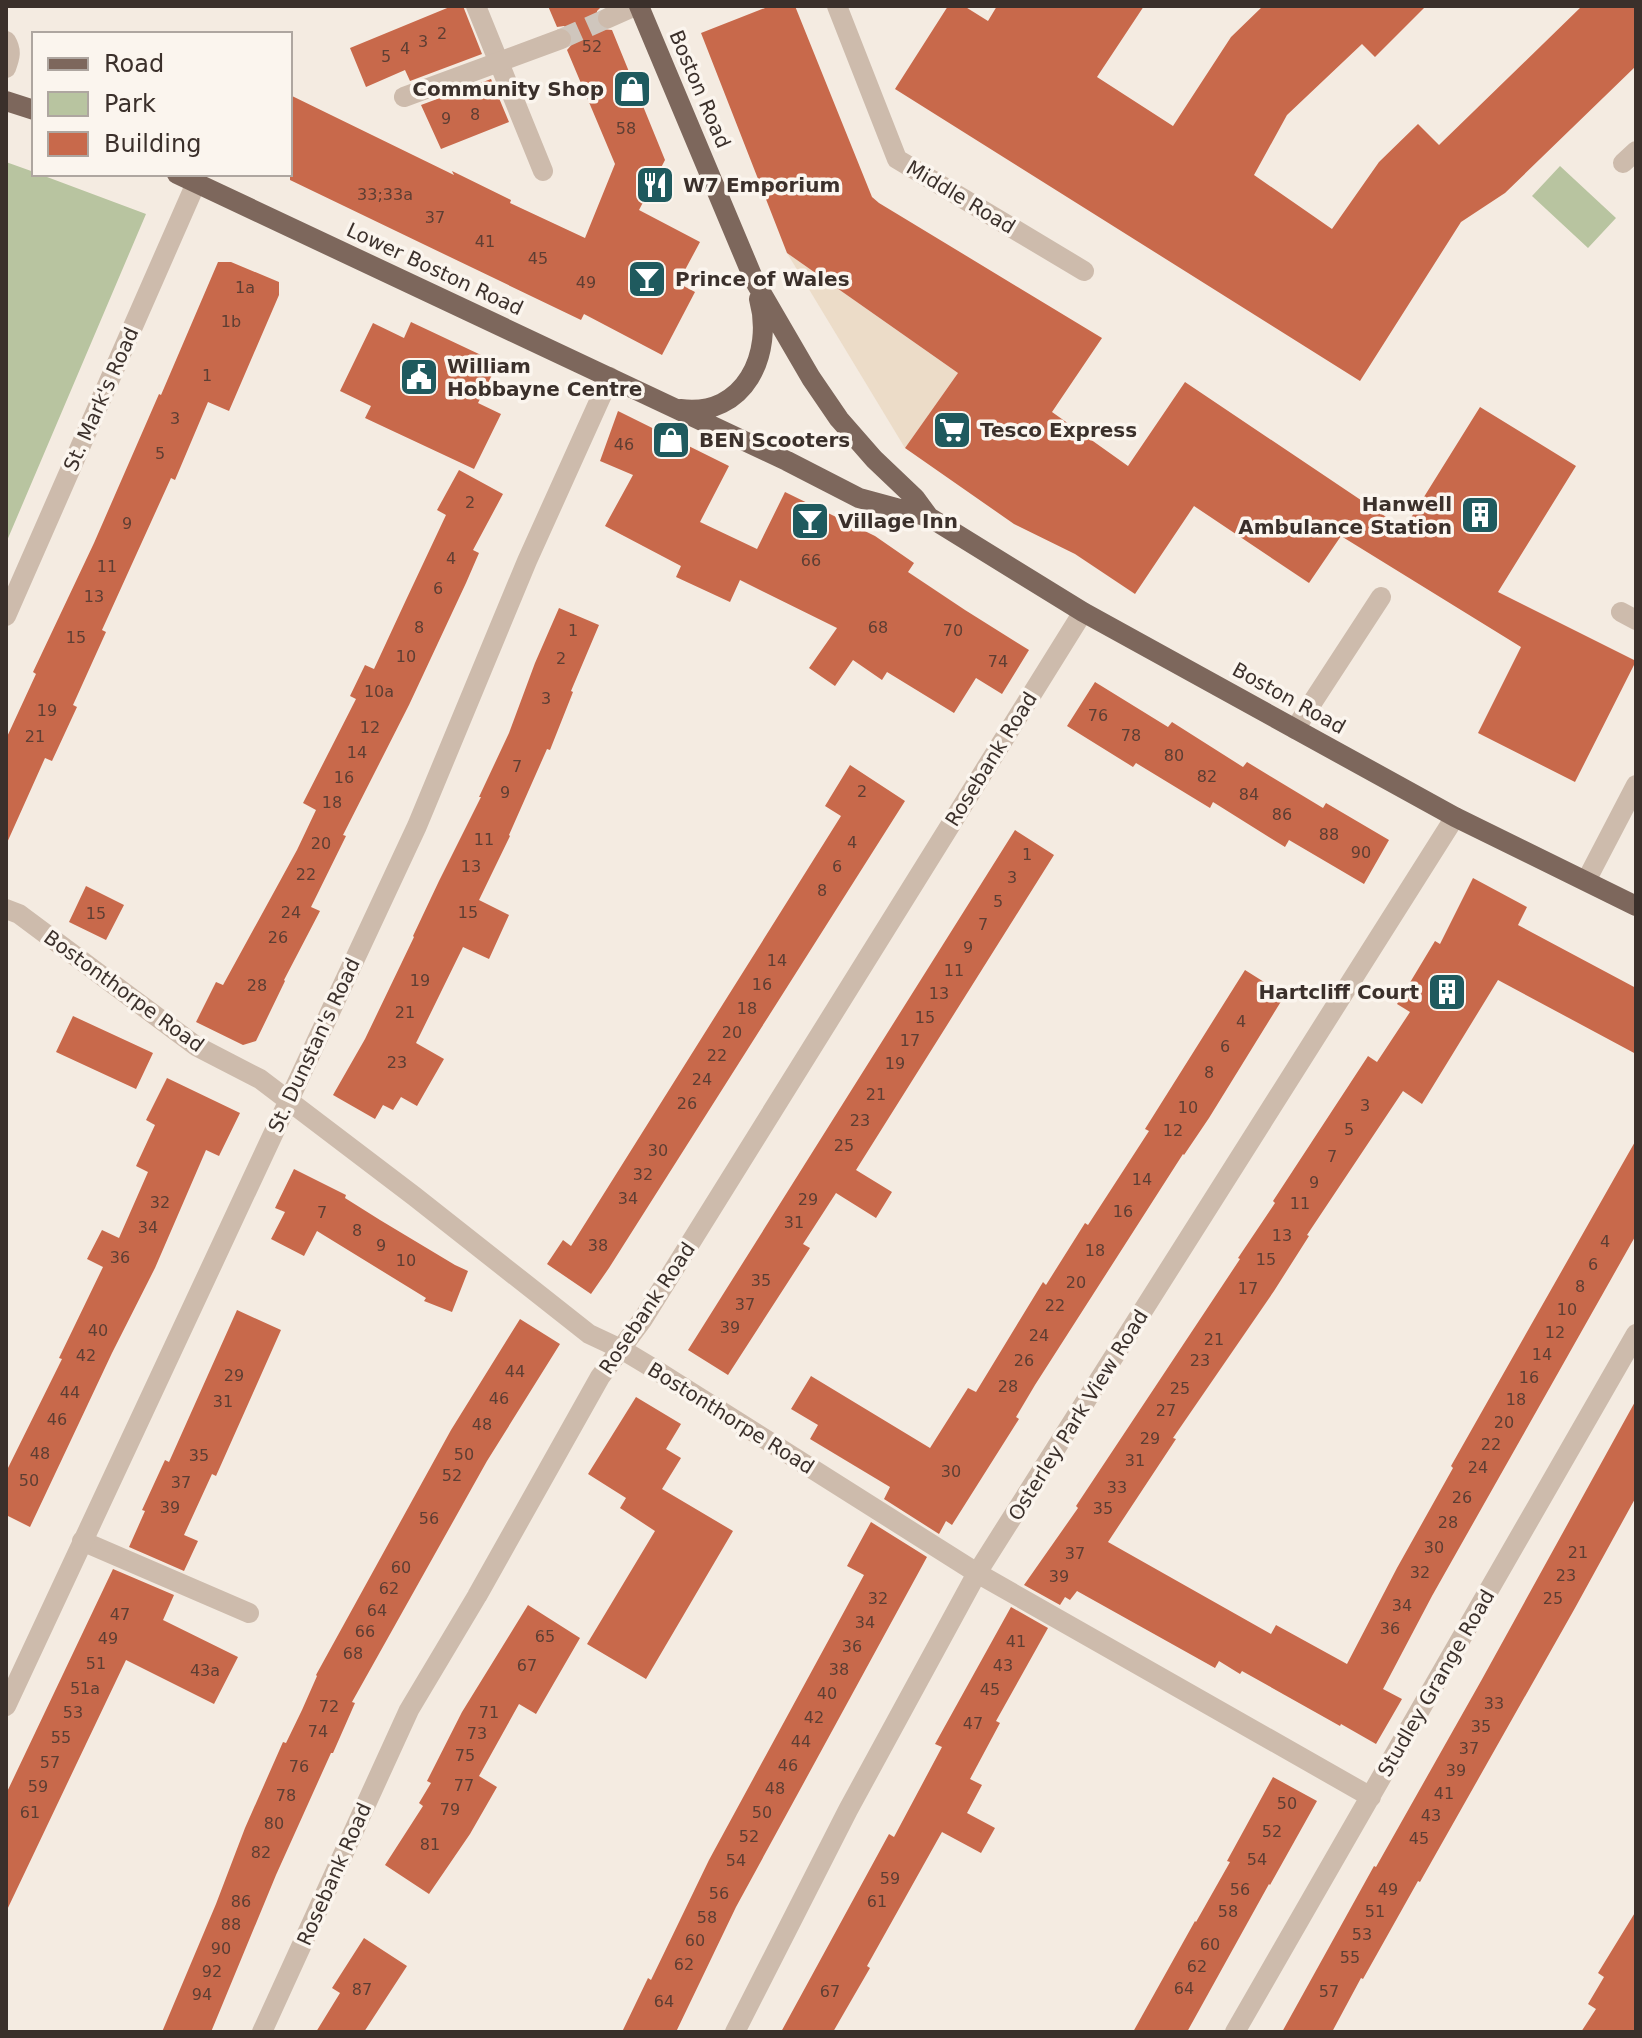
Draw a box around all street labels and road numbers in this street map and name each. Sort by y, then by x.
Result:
street label: Boston Road [664,26,736,152]
street label: Middle Road [902,155,1020,239]
street label: Lower Boston Road [343,218,527,320]
street label: St. Mark's Road [59,323,143,475]
street label: Boston Road [1228,657,1350,739]
street label: Rosebank Road [940,687,1042,831]
street label: Bostonthorpe Road [39,925,209,1057]
street label: St. Dunstan's Road [263,954,365,1136]
street label: Rosebank Road [594,1238,700,1378]
street label: Osterley Park View Road [1003,1305,1153,1525]
street label: Bostonthorpe Road [643,1357,819,1479]
street label: Studley Grange Road [1373,1585,1499,1781]
street label: Rosebank Road [292,1799,376,1949]

